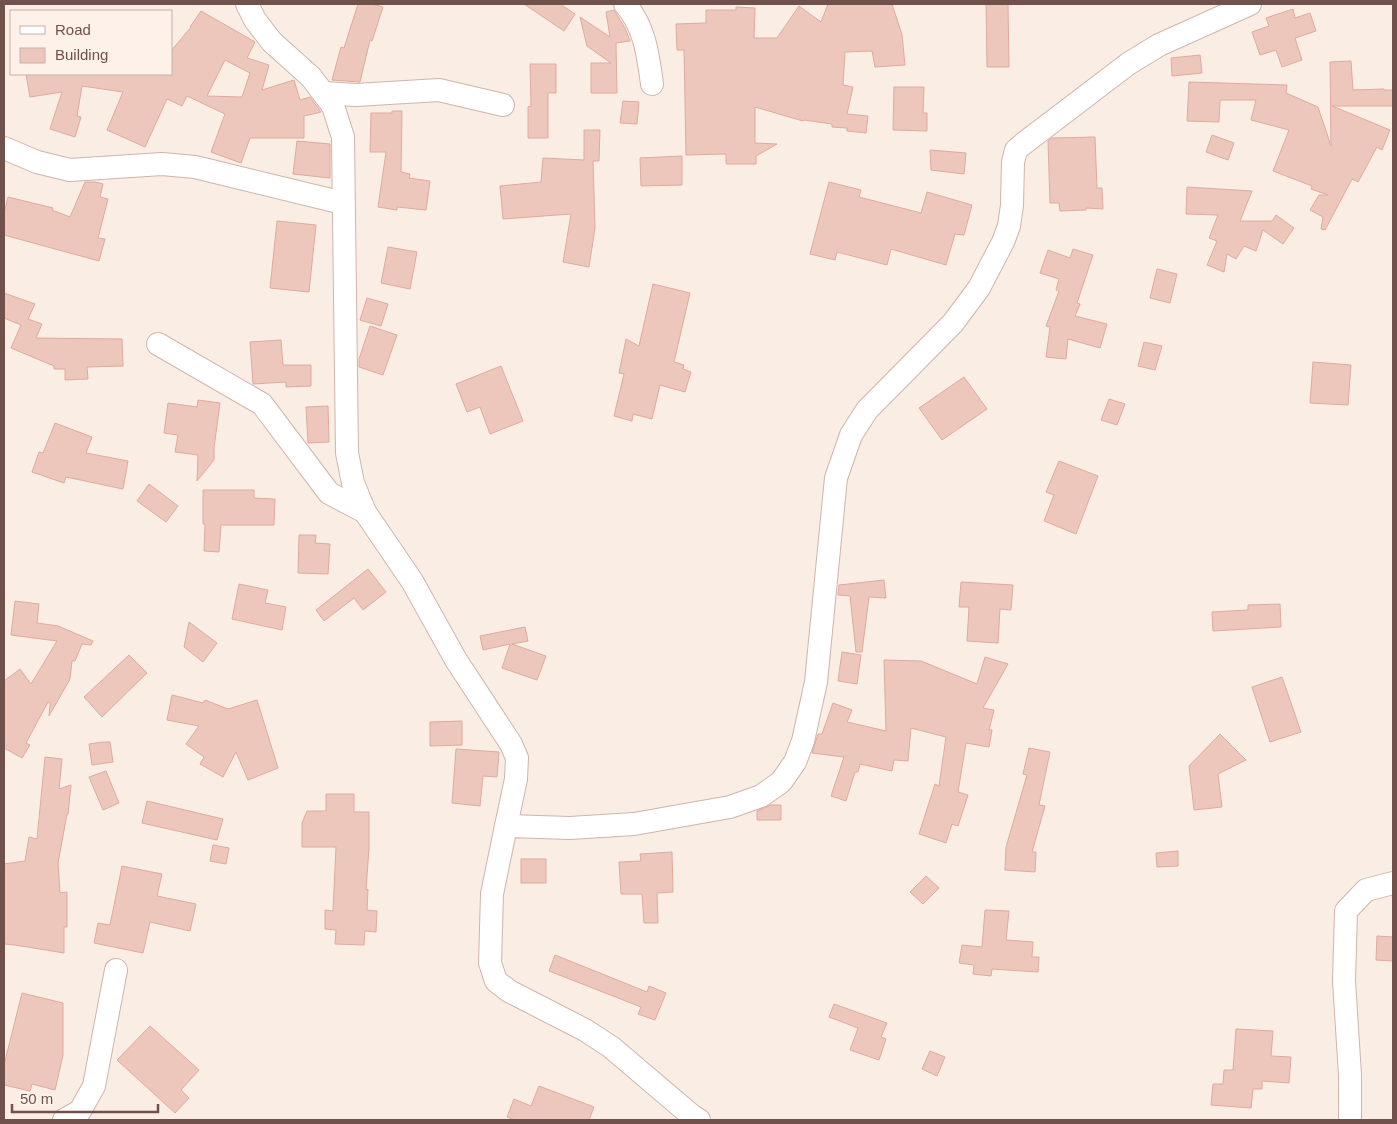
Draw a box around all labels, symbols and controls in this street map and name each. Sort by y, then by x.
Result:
legend [10,10,172,75]
text: Road [55,21,91,38]
text: Building [55,46,108,63]
scale bar [12,1082,159,1114]
text: 50 m [20,1090,53,1107]

